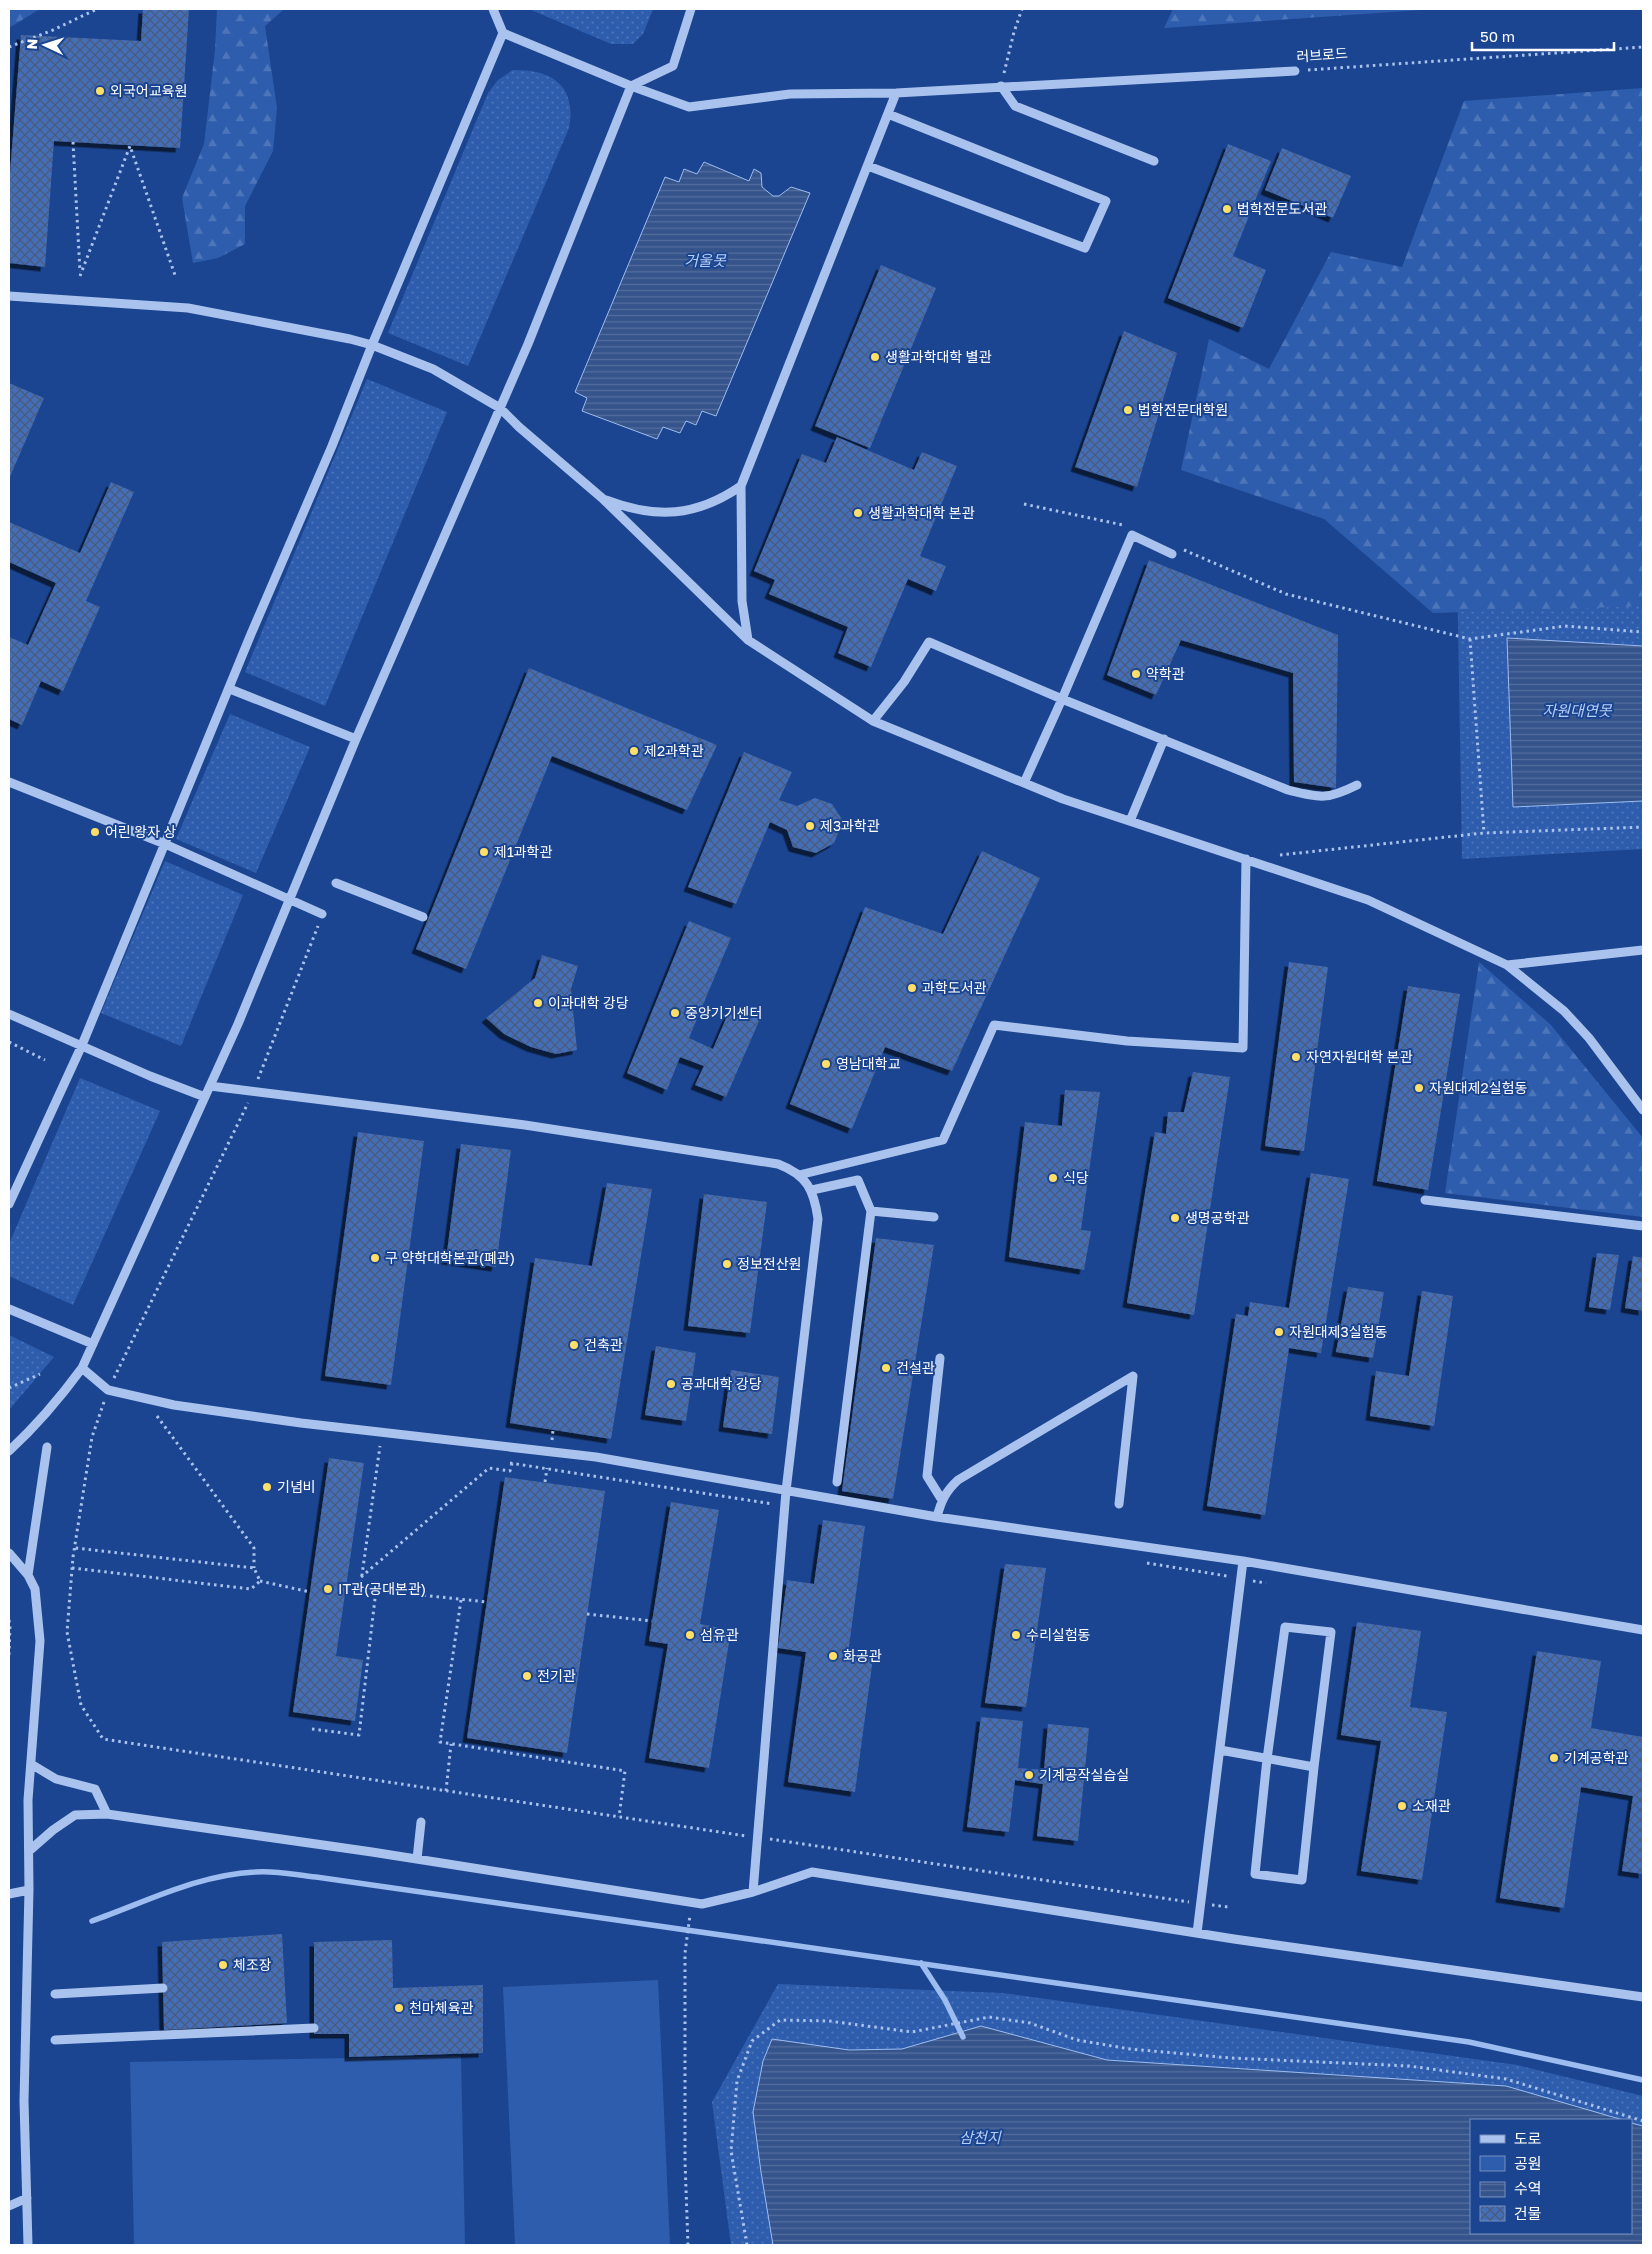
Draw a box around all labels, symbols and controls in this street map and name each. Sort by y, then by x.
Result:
north arrow [20,20,70,70]
scale bar [1472,20,1614,52]
text: 50 m [1480,27,1515,45]
text: N [23,38,40,50]
street label: 러브로드 [1296,44,1348,65]
place label: 외국어교육원 [110,82,187,99]
marker: 외국어교육원 [94,85,106,97]
place label: 법학전문도서관 [1237,200,1327,217]
marker: 법학전문도서관 [1221,203,1233,215]
water label: 거울못 [684,251,727,269]
place label: 생활과학대학 별관 [885,348,992,365]
marker: 생활과학대학 별관 [869,351,881,363]
place label: 법학전문대학원 [1138,401,1228,418]
marker: 법학전문대학원 [1122,404,1134,416]
place label: 생활과학대학 본관 [868,504,975,521]
marker: 생활과학대학 본관 [852,507,864,519]
place label: 약학관 [1146,665,1185,682]
marker: 약학관 [1130,668,1142,680]
water label: 자원대연못 [1542,701,1613,719]
place label: 제2과학관 [644,742,704,759]
marker: 제2과학관 [628,745,640,757]
place label: 제3과학관 [820,817,880,834]
marker: 제3과학관 [804,820,816,832]
place label: 어린 왕자 상 [105,823,177,840]
marker: 어린 왕자 상 [89,826,101,838]
place label: 제1과학관 [494,843,552,860]
marker: 제1과학관 [478,846,490,858]
place label: 과학도서관 [922,979,987,996]
marker: 과학도서관 [906,982,918,994]
place label: 이과대학 강당 [548,994,629,1011]
marker: 이과대학 강당 [532,997,544,1009]
place label: 중앙기기센터 [685,1004,762,1021]
marker: 중앙기기센터 [669,1007,681,1019]
place label: 자연자원대학 본관 [1306,1048,1413,1065]
marker: 자연자원대학 본관 [1290,1051,1302,1063]
place label: 영남대학교 [836,1055,901,1072]
marker: 영남대학교 [820,1058,832,1070]
place label: 자원대제2실험동 [1429,1079,1527,1096]
marker: 자원대제2실험동 [1413,1082,1425,1094]
place label: 식당 [1063,1169,1089,1186]
marker: 식당 [1047,1172,1059,1184]
place label: 생명공학관 [1185,1209,1250,1226]
marker: 생명공학관 [1169,1212,1181,1224]
place label: 구 약학대학본관(폐관) [385,1249,515,1266]
marker: 구 약학대학본관(폐관) [369,1252,381,1264]
place label: 정보전산원 [737,1255,801,1272]
marker: 정보전산원 [721,1258,733,1270]
place label: 자원대제3실험동 [1289,1323,1387,1340]
marker: 자원대제3실험동 [1273,1326,1285,1338]
place label: 건축관 [584,1336,623,1353]
marker: 건축관 [568,1339,580,1351]
place label: 건설관 [896,1359,935,1376]
marker: 건설관 [880,1362,892,1374]
place label: 공과대학 강당 [681,1375,762,1392]
marker: 공과대학 강당 [665,1378,677,1390]
place label: 기념비 [277,1478,316,1495]
marker: 기념비 [261,1481,273,1493]
place label: IT관(공대본관) [338,1580,426,1597]
marker: IT관(공대본관) [322,1583,334,1595]
place label: 섬유관 [700,1626,739,1643]
place label: 수리실험동 [1026,1626,1091,1643]
marker: 섬유관 [684,1629,696,1641]
marker: 수리실험동 [1010,1629,1022,1641]
place label: 화공관 [843,1647,882,1664]
marker: 화공관 [827,1650,839,1662]
place label: 전기관 [537,1667,576,1684]
marker: 전기관 [521,1670,533,1682]
place label: 기계공학관 [1564,1749,1629,1766]
marker: 기계공학관 [1548,1752,1560,1764]
place label: 기계공작실습실 [1039,1766,1129,1783]
marker: 기계공작실습실 [1023,1769,1035,1781]
place label: 소재관 [1412,1797,1451,1814]
marker: 소재관 [1396,1800,1408,1812]
place label: 체조장 [233,1956,272,1973]
marker: 체조장 [217,1959,229,1971]
place label: 천마체육관 [409,1999,474,2016]
marker: 천마체육관 [393,2002,405,2014]
legend [1470,2119,1632,2234]
water label: 삼천지 [959,2128,1002,2146]
text: 도로 [1514,2129,1542,2147]
text: 공원 [1514,2154,1542,2172]
text: 수역 [1514,2179,1542,2197]
text: 건물 [1514,2204,1542,2222]

